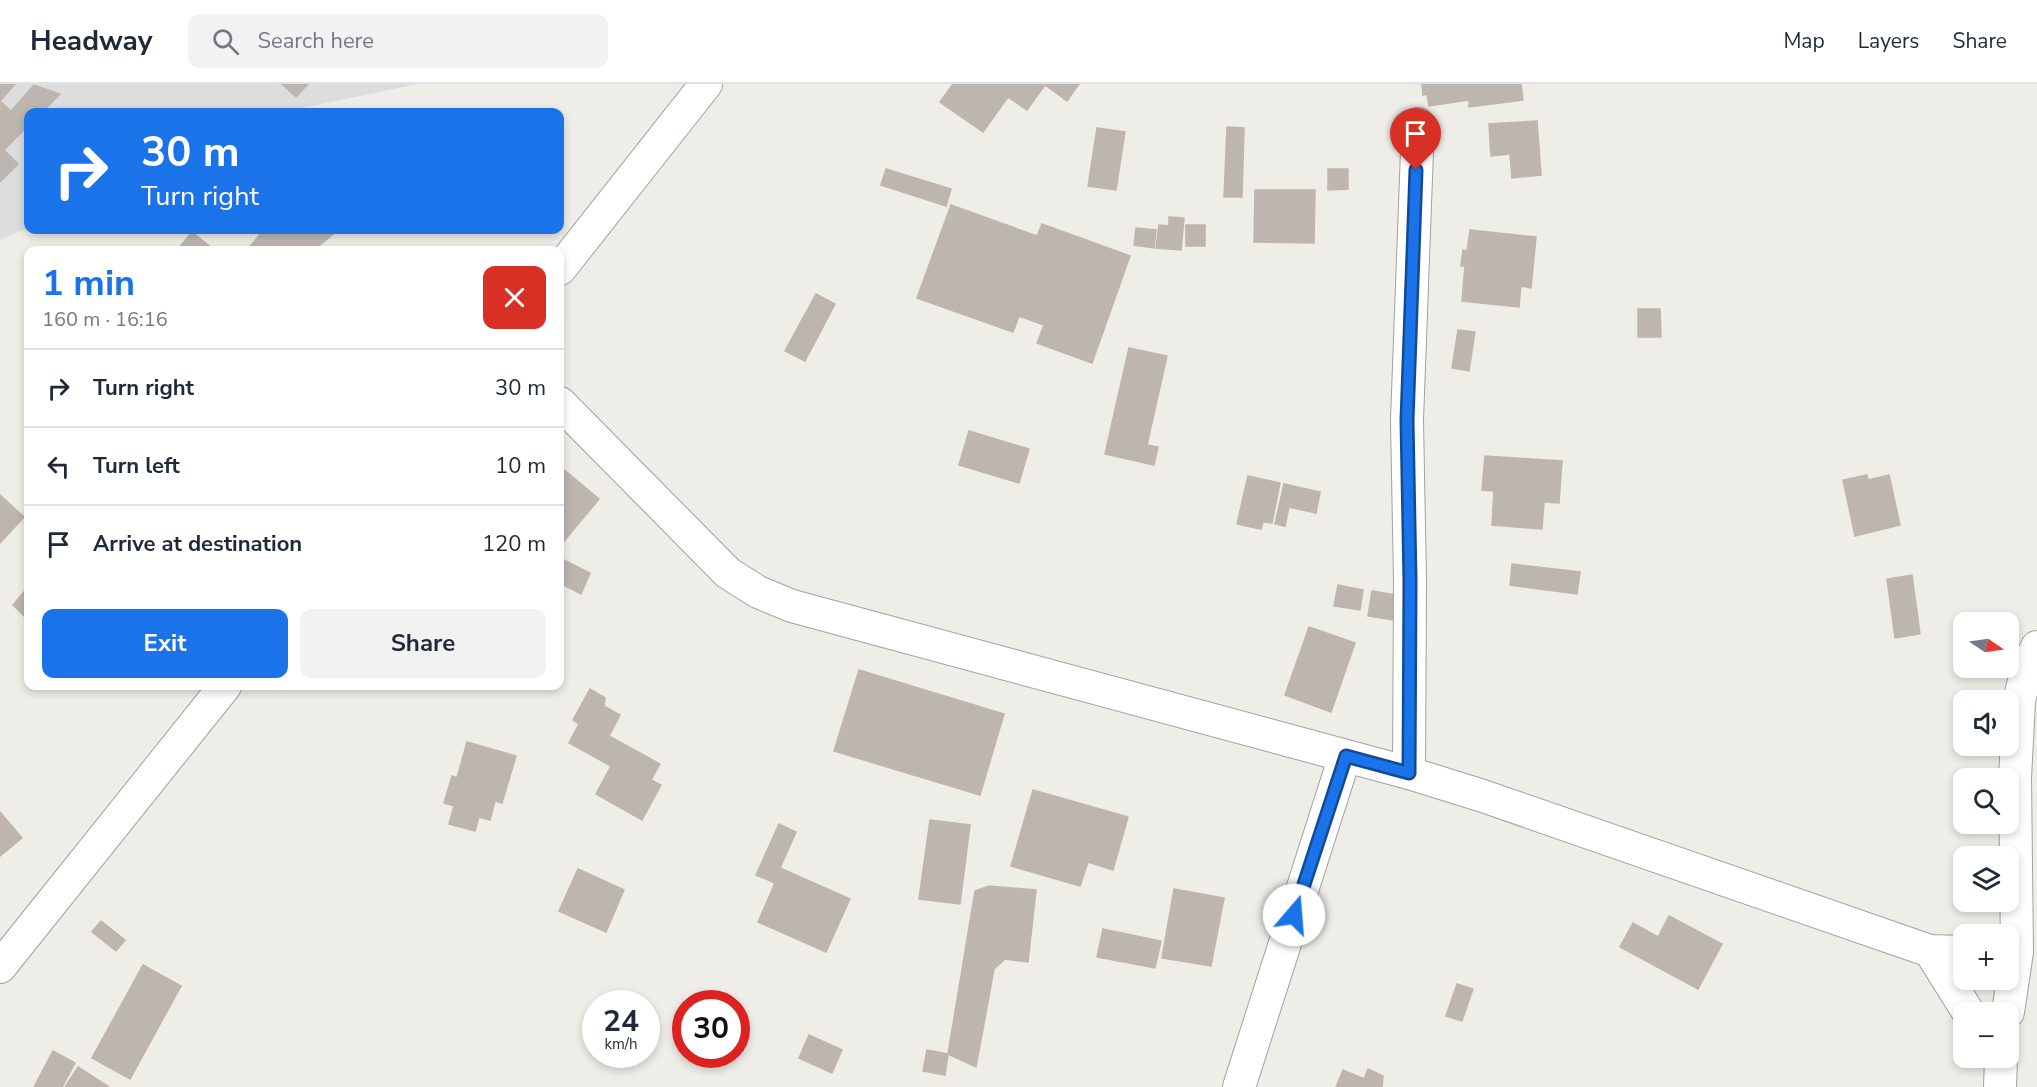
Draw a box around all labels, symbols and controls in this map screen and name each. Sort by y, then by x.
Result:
search box [188,14,608,68]
text: Headway [30,22,152,60]
icon: search [209,25,242,58]
text: Search here [257,26,374,56]
text: Map [1783,27,1825,55]
text: Layers [1858,27,1919,55]
text: Share [1952,27,2007,55]
pin [1390,108,1441,170]
icon: arrive [1399,117,1432,150]
text: 30 m [141,124,240,181]
icon: right [42,132,120,210]
text: Turn right [141,178,259,215]
text: 1 min [42,259,135,308]
button: close [483,266,546,329]
text: 160 m · 16:16 [42,306,168,333]
icon: right [42,372,75,405]
text: Turn right [93,373,194,403]
text: 30 m [495,373,546,403]
icon: left [42,450,75,483]
text: Turn left [93,451,180,481]
text: 10 m [495,451,546,481]
icon: arrive [42,528,75,561]
text: Arrive at destination [93,529,302,559]
text: 120 m [482,529,546,559]
button: Exit [42,609,288,678]
button: Share [300,609,546,678]
north arrow [1953,612,2019,678]
map controls [1953,612,2019,1068]
button: sound [1953,690,2019,756]
button: search [1953,768,2019,834]
button: layers [1953,846,2019,912]
position arrow [1262,883,1326,947]
button: + [1953,924,2019,990]
speed limit sign: 30 [672,990,750,1068]
text: 24 [603,1001,639,1042]
button: − [1953,1002,2019,1068]
text: km/h [604,1034,638,1054]

